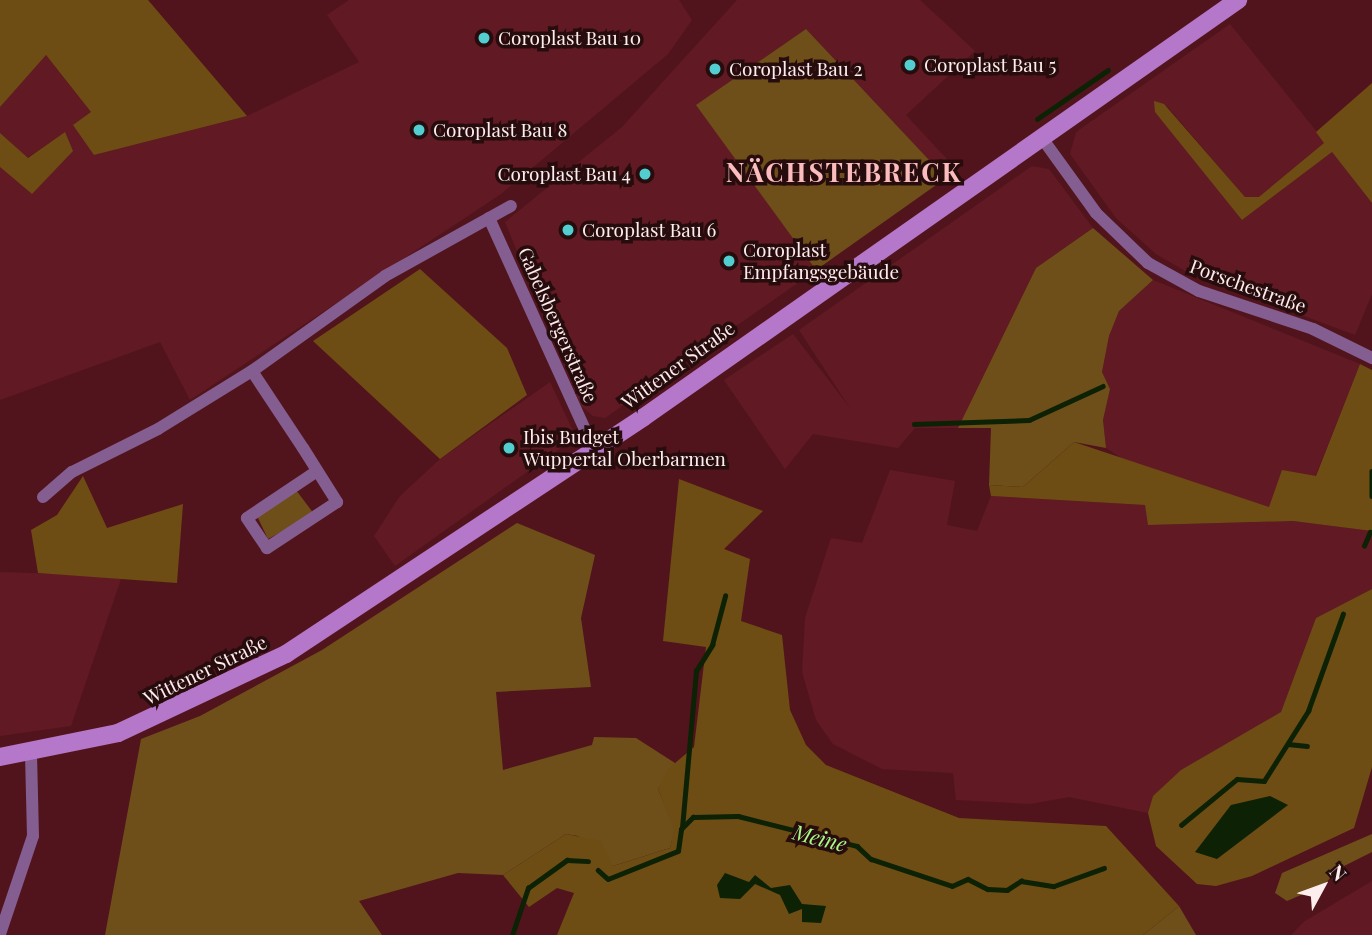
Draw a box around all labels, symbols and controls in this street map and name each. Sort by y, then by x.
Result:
place label: Coroplast Bau 10 [498,27,641,49]
marker: Coroplast Bau 10 [476,30,492,46]
place label: Coroplast Bau 5 [924,54,1057,76]
marker: Coroplast Bau 5 [902,57,918,73]
place label: Coroplast Bau 2 [729,58,863,80]
marker: Coroplast Bau 2 [707,61,723,77]
place label: Coroplast Bau 8 [433,119,568,141]
marker: Coroplast Bau 8 [411,122,427,138]
district label: NÄCHSTEBRECK [727,156,961,188]
place label: Coroplast Bau 4 [497,163,631,185]
marker: Coroplast Bau 4 [637,166,653,182]
place label: Coroplast Bau 6 [582,219,717,241]
marker: Coroplast Bau 6 [560,222,576,238]
place label: Coroplast Empfangsgebäude [743,239,899,283]
street label: Gabelsbergerstraße [514,244,602,406]
marker: Coroplast Empfangsgebäude [721,253,737,269]
street label: Porschestraße [1187,254,1309,318]
street label: Wittener Straße [617,316,739,414]
place label: Ibis Budget Wuppertal Oberbarmen [523,426,726,470]
marker: Ibis Budget Wuppertal Oberbarmen [501,440,517,456]
street label: Wittener Straße [140,630,270,710]
water label: Meine [791,818,849,856]
north arrow [1288,851,1358,921]
text: N [1325,859,1353,886]

